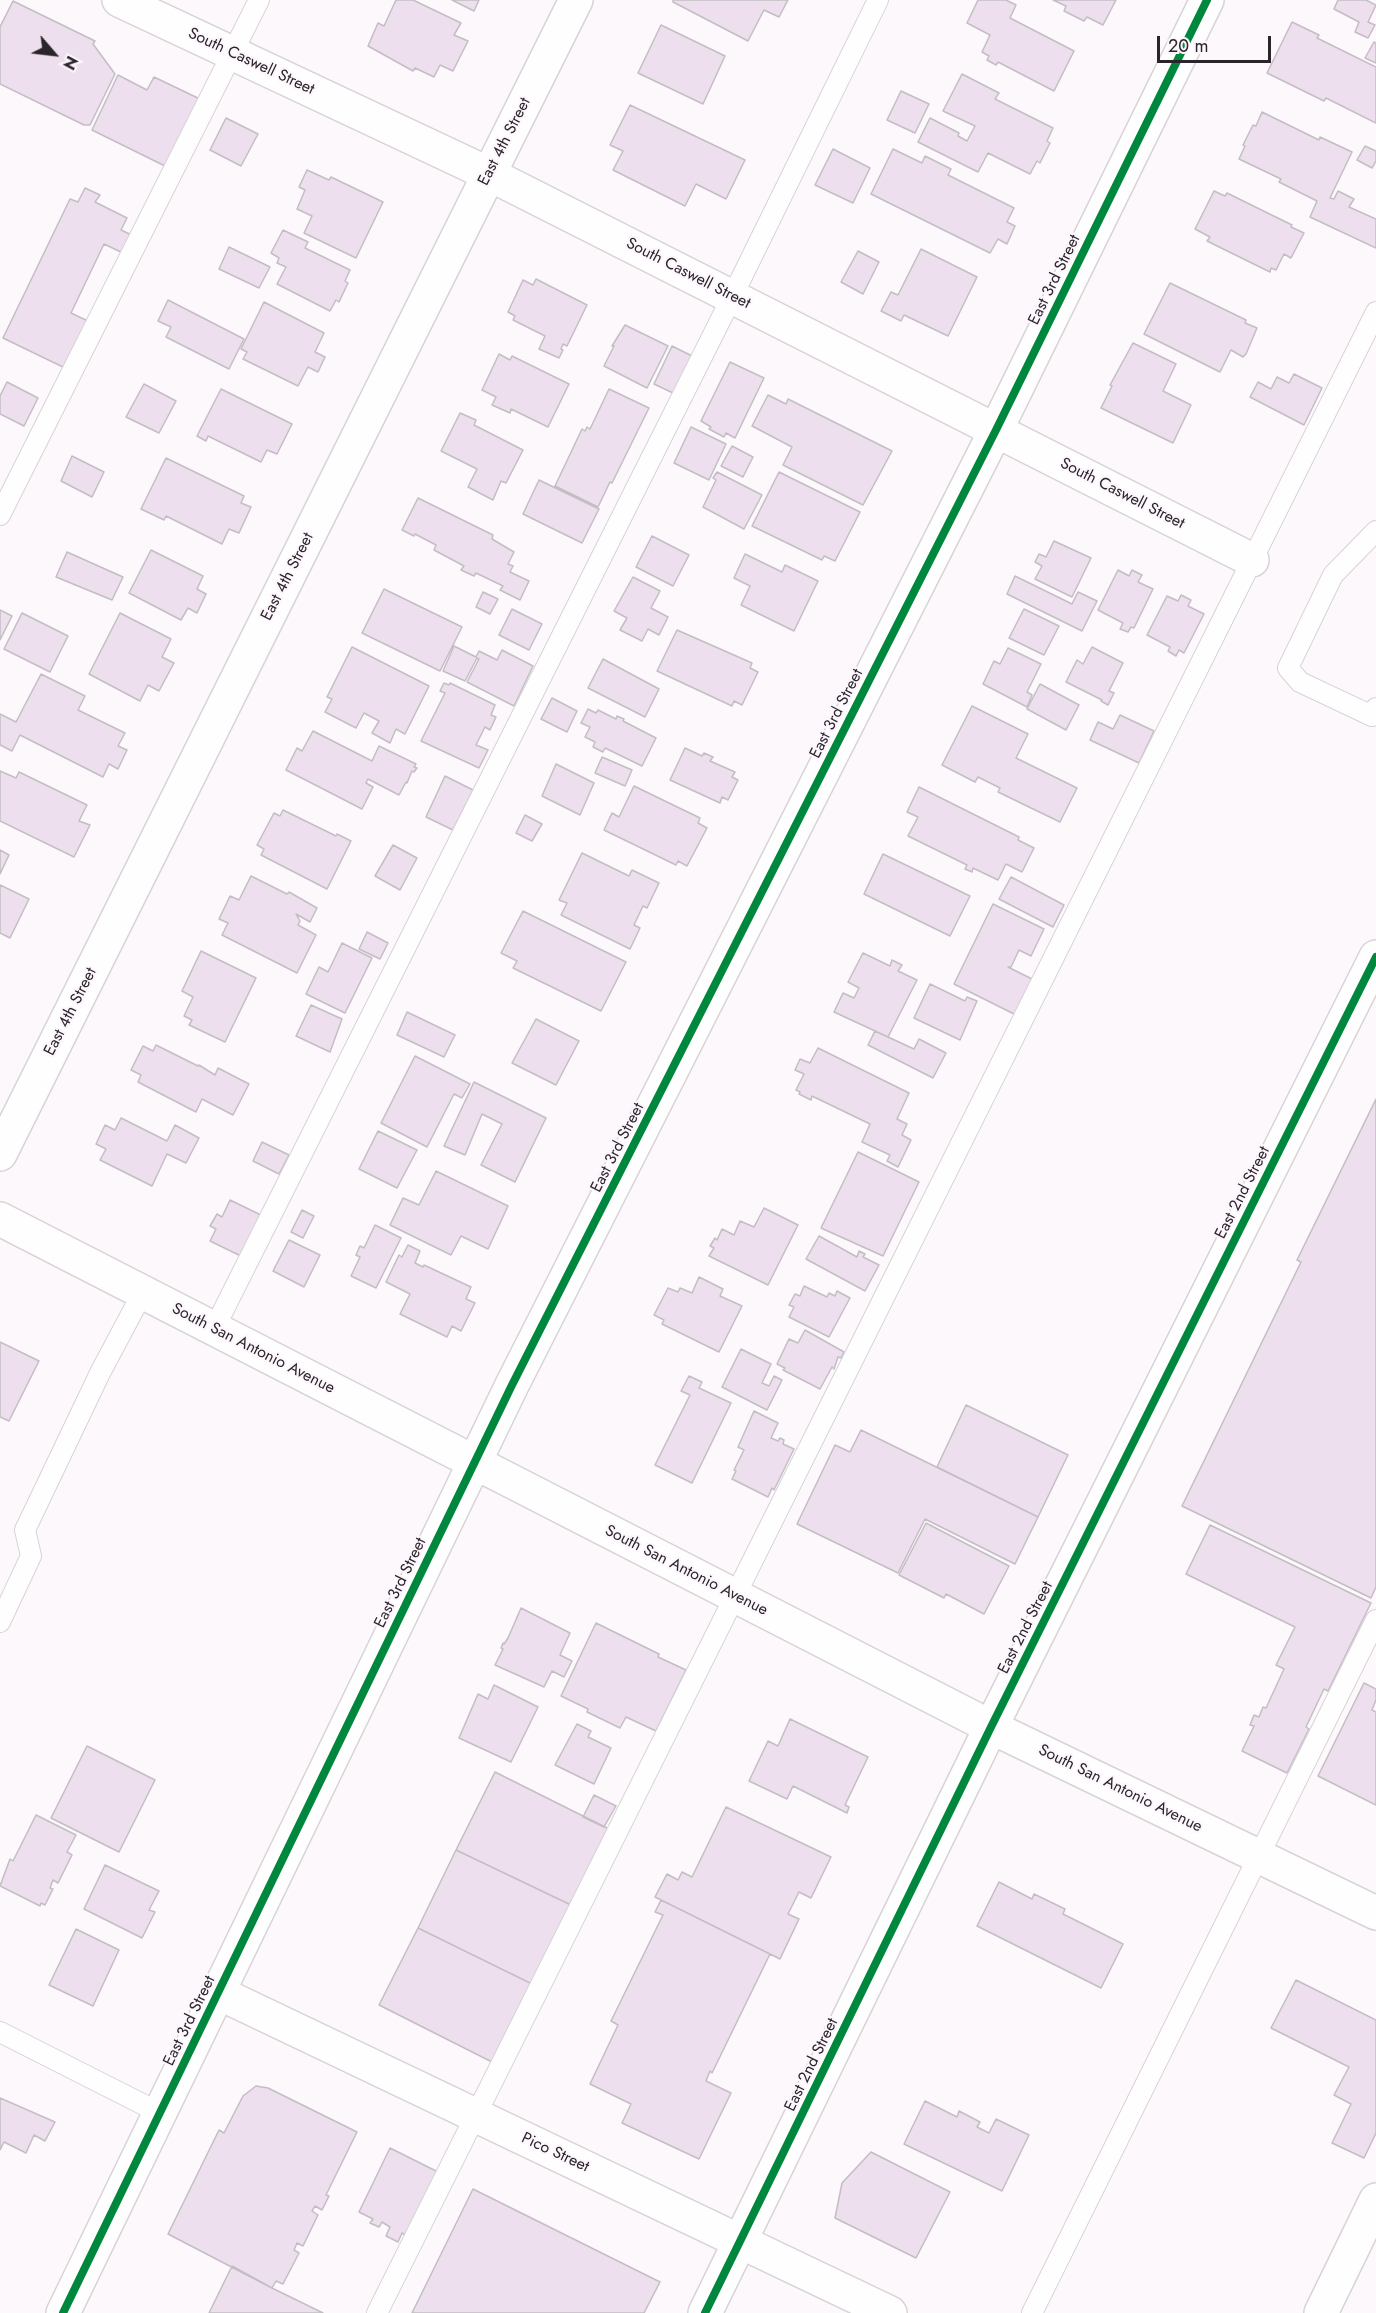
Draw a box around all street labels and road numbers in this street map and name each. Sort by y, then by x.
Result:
street label: South Caswell Street [185,24,317,100]
street label: East 4th Street [475,95,535,189]
street label: East 3rd Street [1025,232,1085,328]
street label: South Caswell Street [623,234,753,314]
street label: South Caswell Street [1057,454,1187,534]
street label: East 4th Street [258,530,318,624]
street label: East 3rd Street [806,666,868,762]
street label: East 4th Street [41,965,101,1059]
street label: East 3rd Street [587,1100,649,1196]
street label: East 2nd Street [1211,1144,1275,1242]
street label: South San Antonio Avenue [168,1300,338,1398]
street label: South San Antonio Avenue [601,1522,771,1620]
street label: East 3rd Street [371,1535,431,1631]
street label: East 2nd Street [994,1579,1058,1677]
street label: South San Antonio Avenue [1035,1741,1205,1837]
street label: East 3rd Street [160,1973,220,2069]
street label: East 2nd Street [781,2015,843,2115]
street label: Pico Street [518,2129,592,2177]

